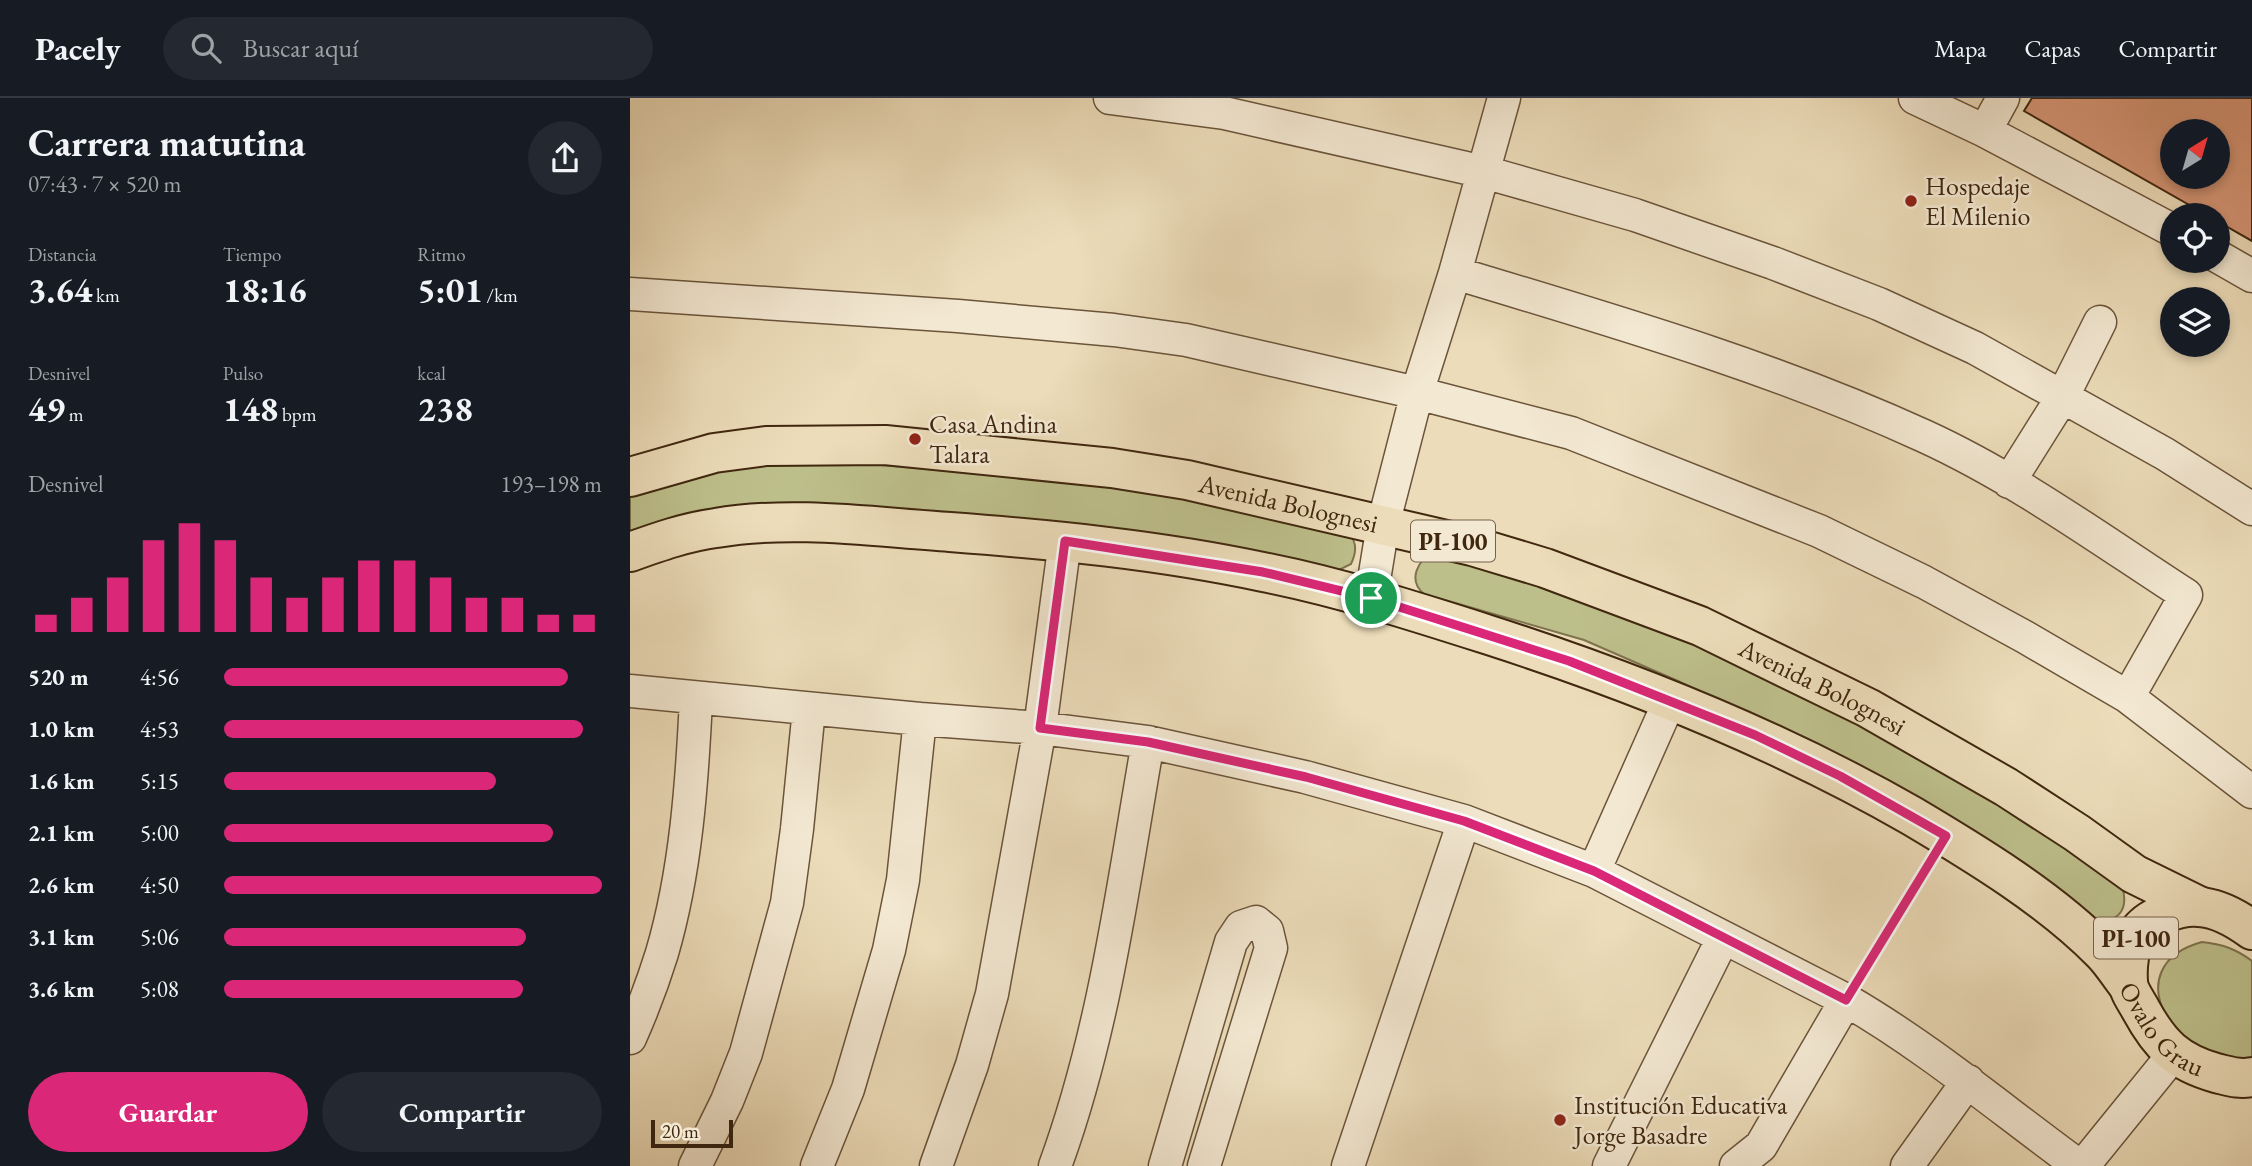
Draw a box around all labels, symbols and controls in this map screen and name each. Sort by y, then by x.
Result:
search box [163,17,653,80]
text: Pacely [35,27,121,70]
icon: search [187,29,225,67]
text: Buscar aquí [243,31,359,65]
text: Mapa [1934,33,1986,64]
text: Capas [2024,33,2080,64]
text: Compartir [2118,33,2217,64]
text: Carrera matutina [28,118,305,167]
north arrow [2160,119,2230,189]
map controls [2160,119,2230,357]
button: share [528,121,602,195]
text: 07:43 · 7 × 520 m [28,169,181,199]
place label: Hospedaje El Milenio [1925,169,2030,233]
marker: Hospedaje El Milenio [1903,193,1919,209]
button: locate [2160,203,2230,273]
text: Distancia [28,242,97,267]
text: Tiempo [223,242,282,267]
text: Ritmo [417,242,466,267]
text: 3.64 [28,267,92,312]
text: 18:16 [223,267,307,312]
text: 5:01 [417,267,483,312]
text: km [92,283,120,308]
text: /km [483,283,518,308]
button: layers [2160,287,2230,357]
text: Desnivel [28,361,90,386]
text: Pulso [223,361,263,386]
text: kcal [417,361,446,386]
text: 49 [28,386,65,431]
text: 148 [223,386,278,431]
text: 238 [417,386,473,431]
text: m [65,402,84,427]
text: bpm [278,402,316,427]
place label: Casa Andina Talara [929,407,1058,471]
marker: Casa Andina Talara [907,431,923,447]
street label: Avenida Bolognesi [1195,466,1381,541]
text: Desnivel [28,469,104,499]
text: 193–198 m [501,469,602,499]
road number: PI-100 [1411,520,1495,561]
pin [1341,568,1401,628]
icon: arrive [1352,579,1390,617]
street label: Avenida Bolognesi [1732,630,1912,743]
text: 520 m [28,662,89,692]
text: 4:56 [140,662,179,692]
text: 1.0 km [28,714,95,744]
text: 4:53 [140,714,179,744]
text: 1.6 km [28,766,95,796]
text: 5:15 [140,766,179,796]
text: 2.1 km [28,818,95,848]
text: 5:00 [140,818,179,848]
text: 2.6 km [28,870,95,900]
text: 4:50 [140,870,179,900]
road number: PI-100 [2094,918,2178,958]
text: 3.1 km [28,922,95,952]
text: 5:06 [140,922,179,952]
text: 3.6 km [28,974,95,1004]
text: 5:08 [140,974,179,1004]
street label: Ovalo Grau [2112,976,2210,1085]
button: Guardar [28,1072,308,1152]
button: Compartir [322,1072,602,1152]
place label: Institución Educativa Jorge Basadre [1572,1088,1788,1152]
marker: Institución Educativa Jorge Basadre [1552,1112,1568,1128]
scale bar [651,1117,733,1149]
text: 20 m [662,1119,699,1144]

